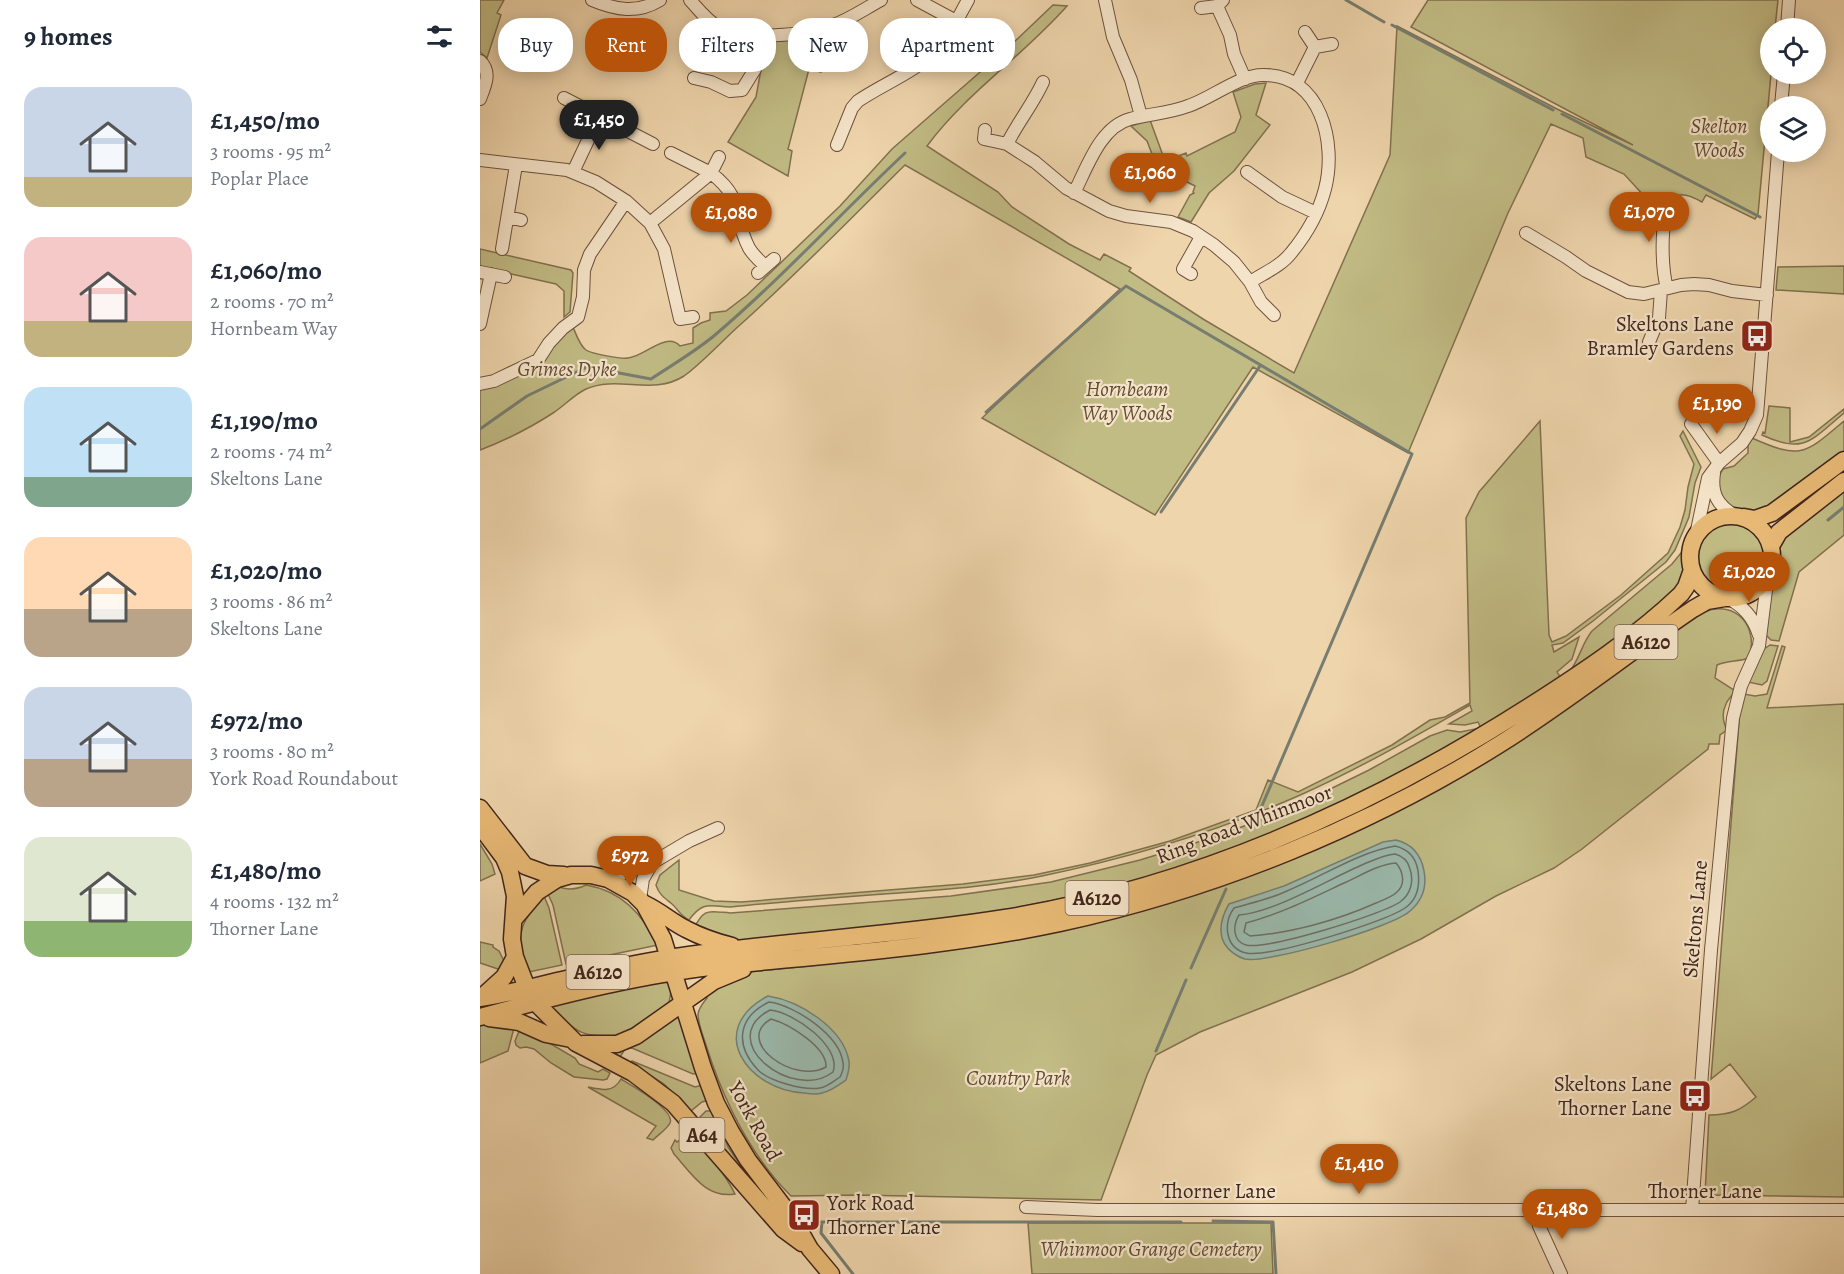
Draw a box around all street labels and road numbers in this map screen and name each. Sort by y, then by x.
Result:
road number: A6120 [1614,625,1678,659]
street label: Ring Road Whinmoor [1152,777,1336,871]
street label: Skeltons Lane [1676,859,1714,979]
road number: A6120 [1066,881,1128,915]
road number: A6120 [566,955,630,989]
street label: York Road [721,1075,789,1167]
road number: A64 [680,1118,724,1152]
street label: Thorner Lane [1162,1177,1276,1205]
street label: Thorner Lane [1648,1177,1762,1205]

